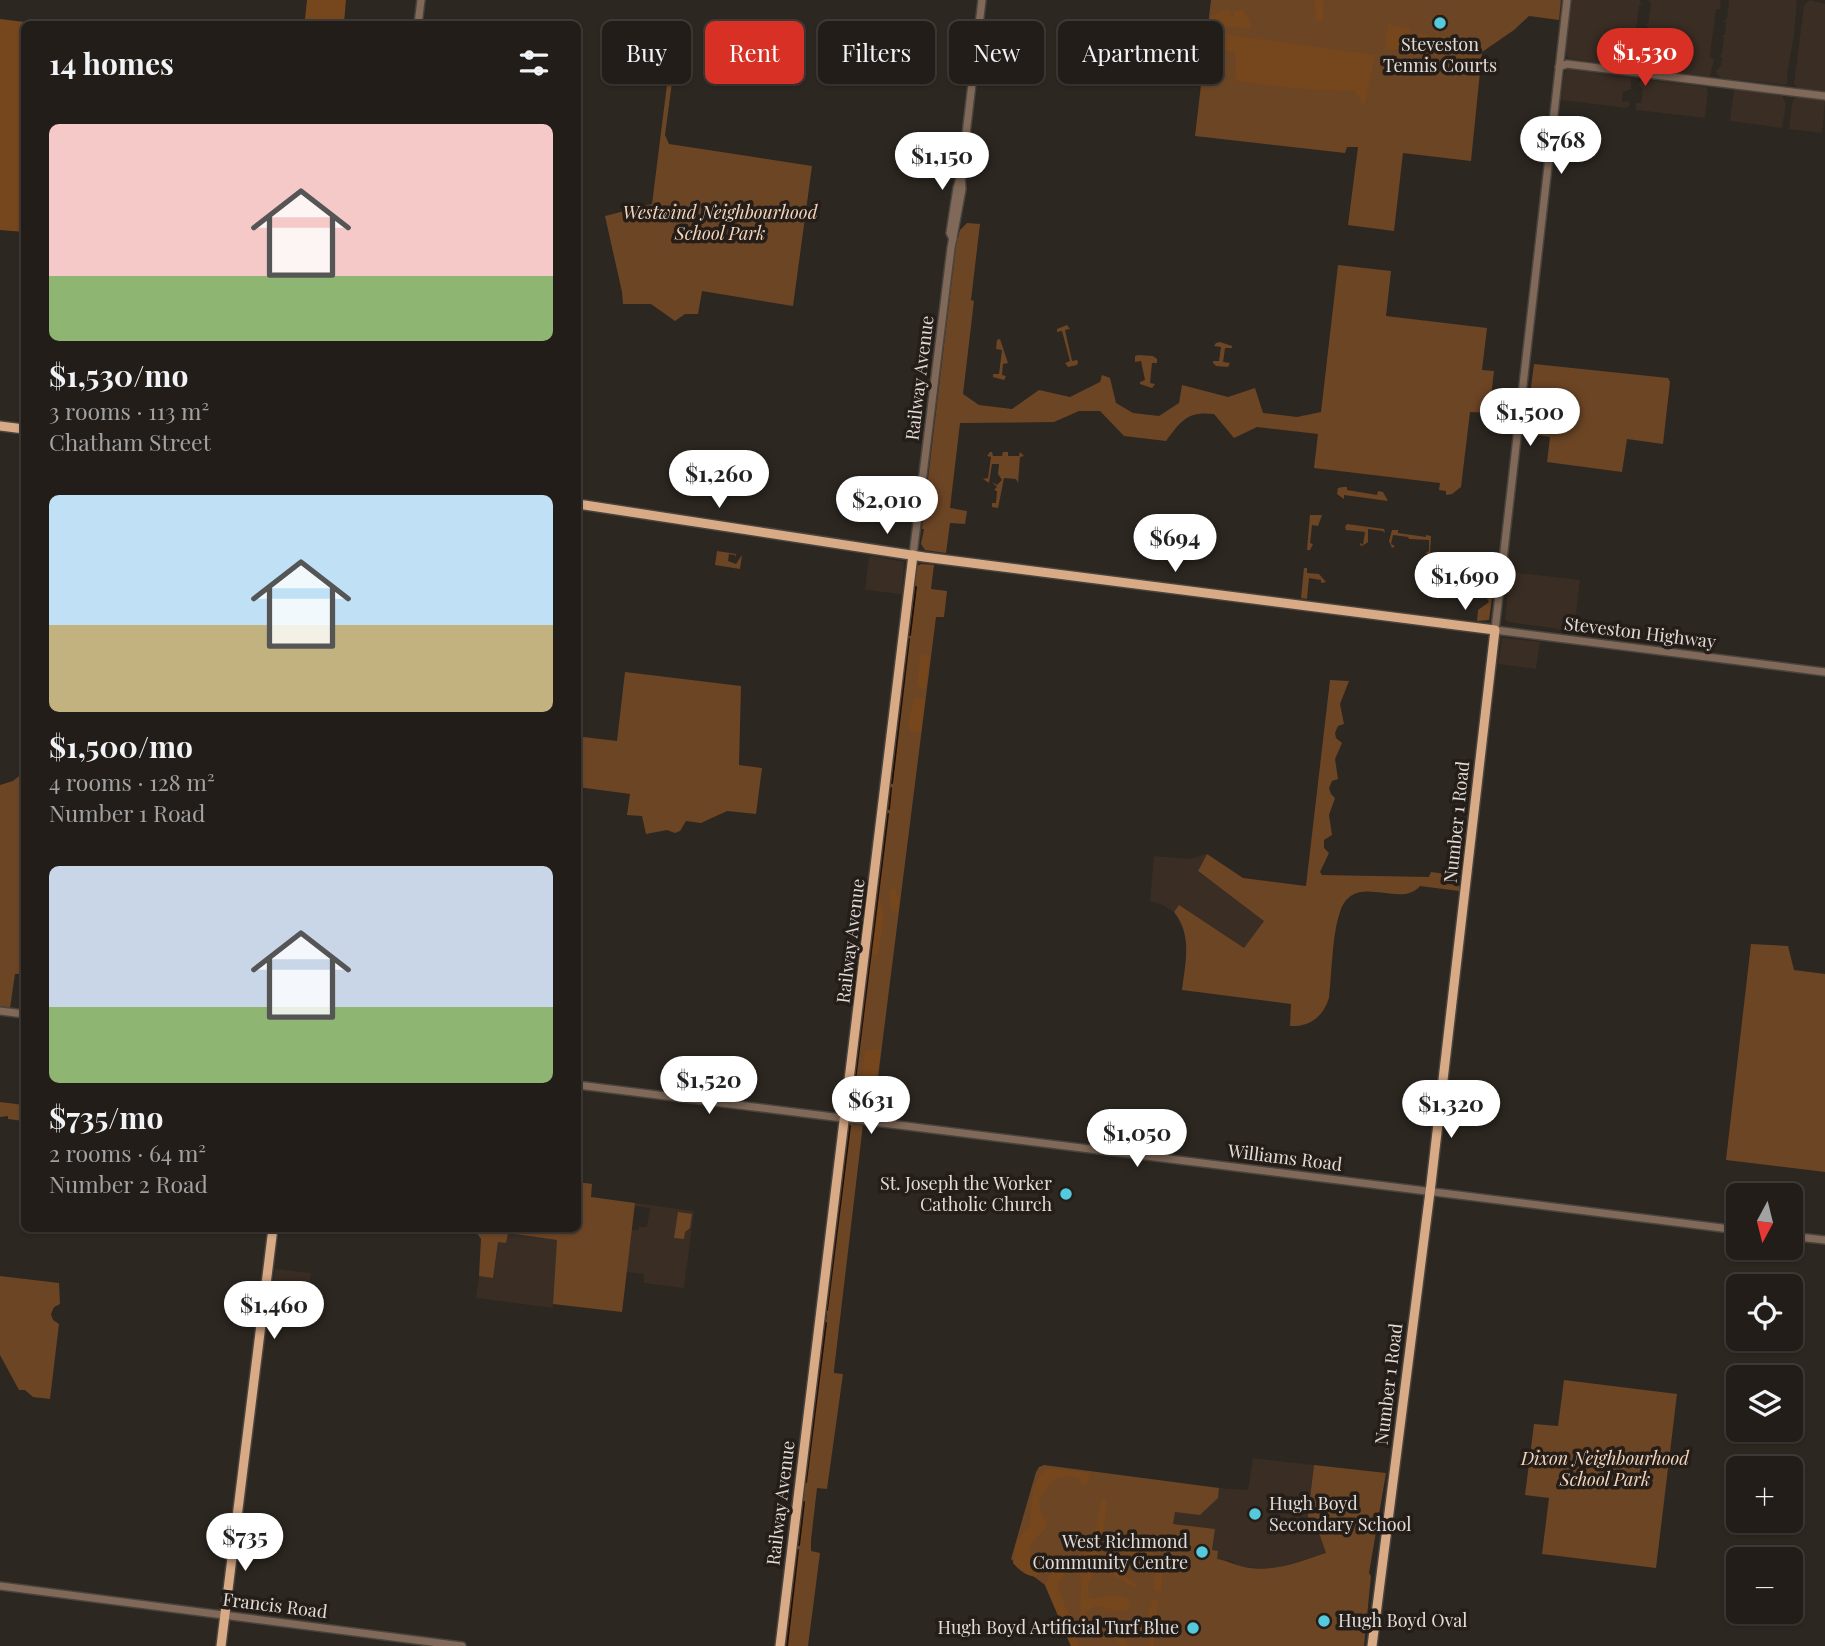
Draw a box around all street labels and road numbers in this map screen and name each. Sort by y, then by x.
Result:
street label: Railway Avenue [899,314,939,442]
street label: Steveston Highway [1563,611,1717,653]
street label: Number 1 Road [1438,759,1474,884]
street label: Railway Avenue [830,877,870,1005]
street label: Williams Road [1226,1138,1344,1176]
street label: Number 1 Road [1369,1321,1407,1446]
street label: Railway Avenue [760,1439,800,1567]
street label: Francis Road [221,1587,329,1623]

